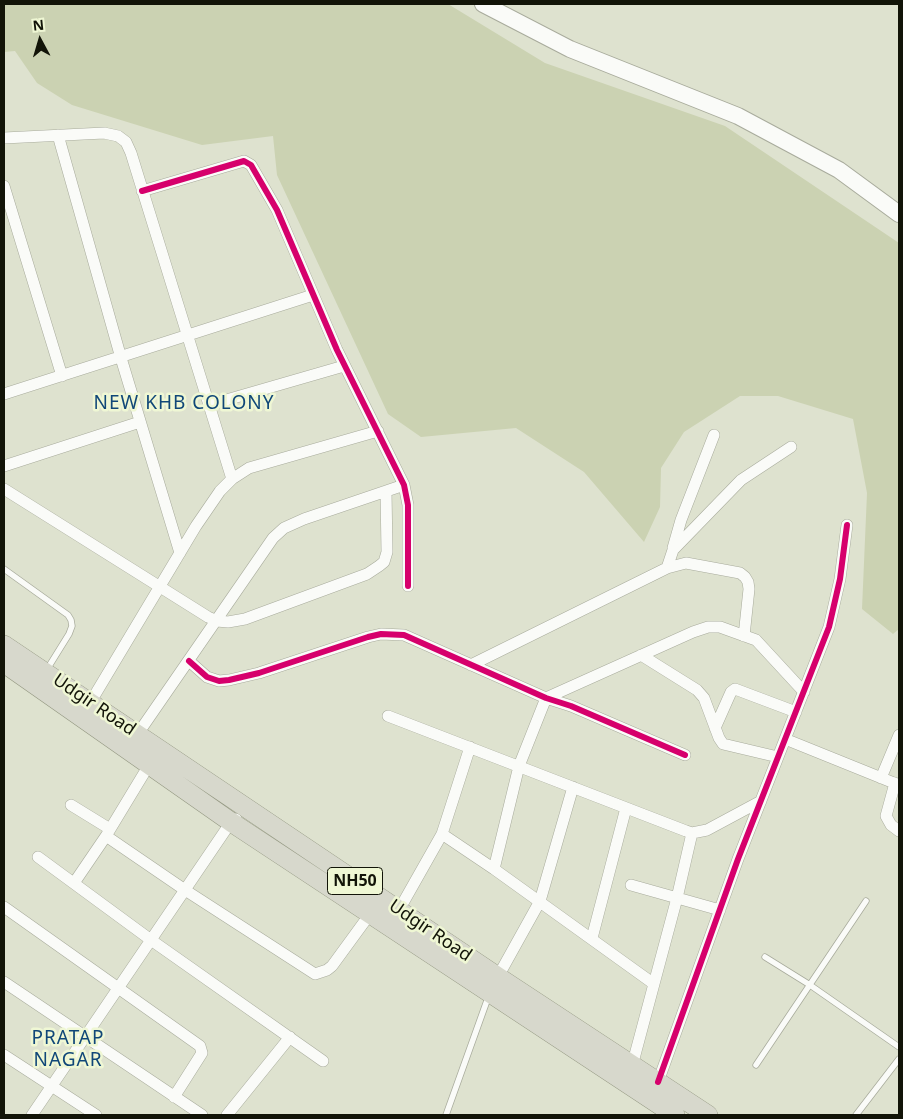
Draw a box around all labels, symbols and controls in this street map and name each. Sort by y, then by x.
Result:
north arrow [15,15,65,65]
text: N [32,15,45,35]
district label: NEW KHB COLONY [92,393,276,415]
street label: Udgir Road [48,669,140,741]
road number: NH50 [328,868,382,894]
street label: Udgir Road [384,895,476,967]
district label: PRATAP NAGAR [31,1028,105,1072]

